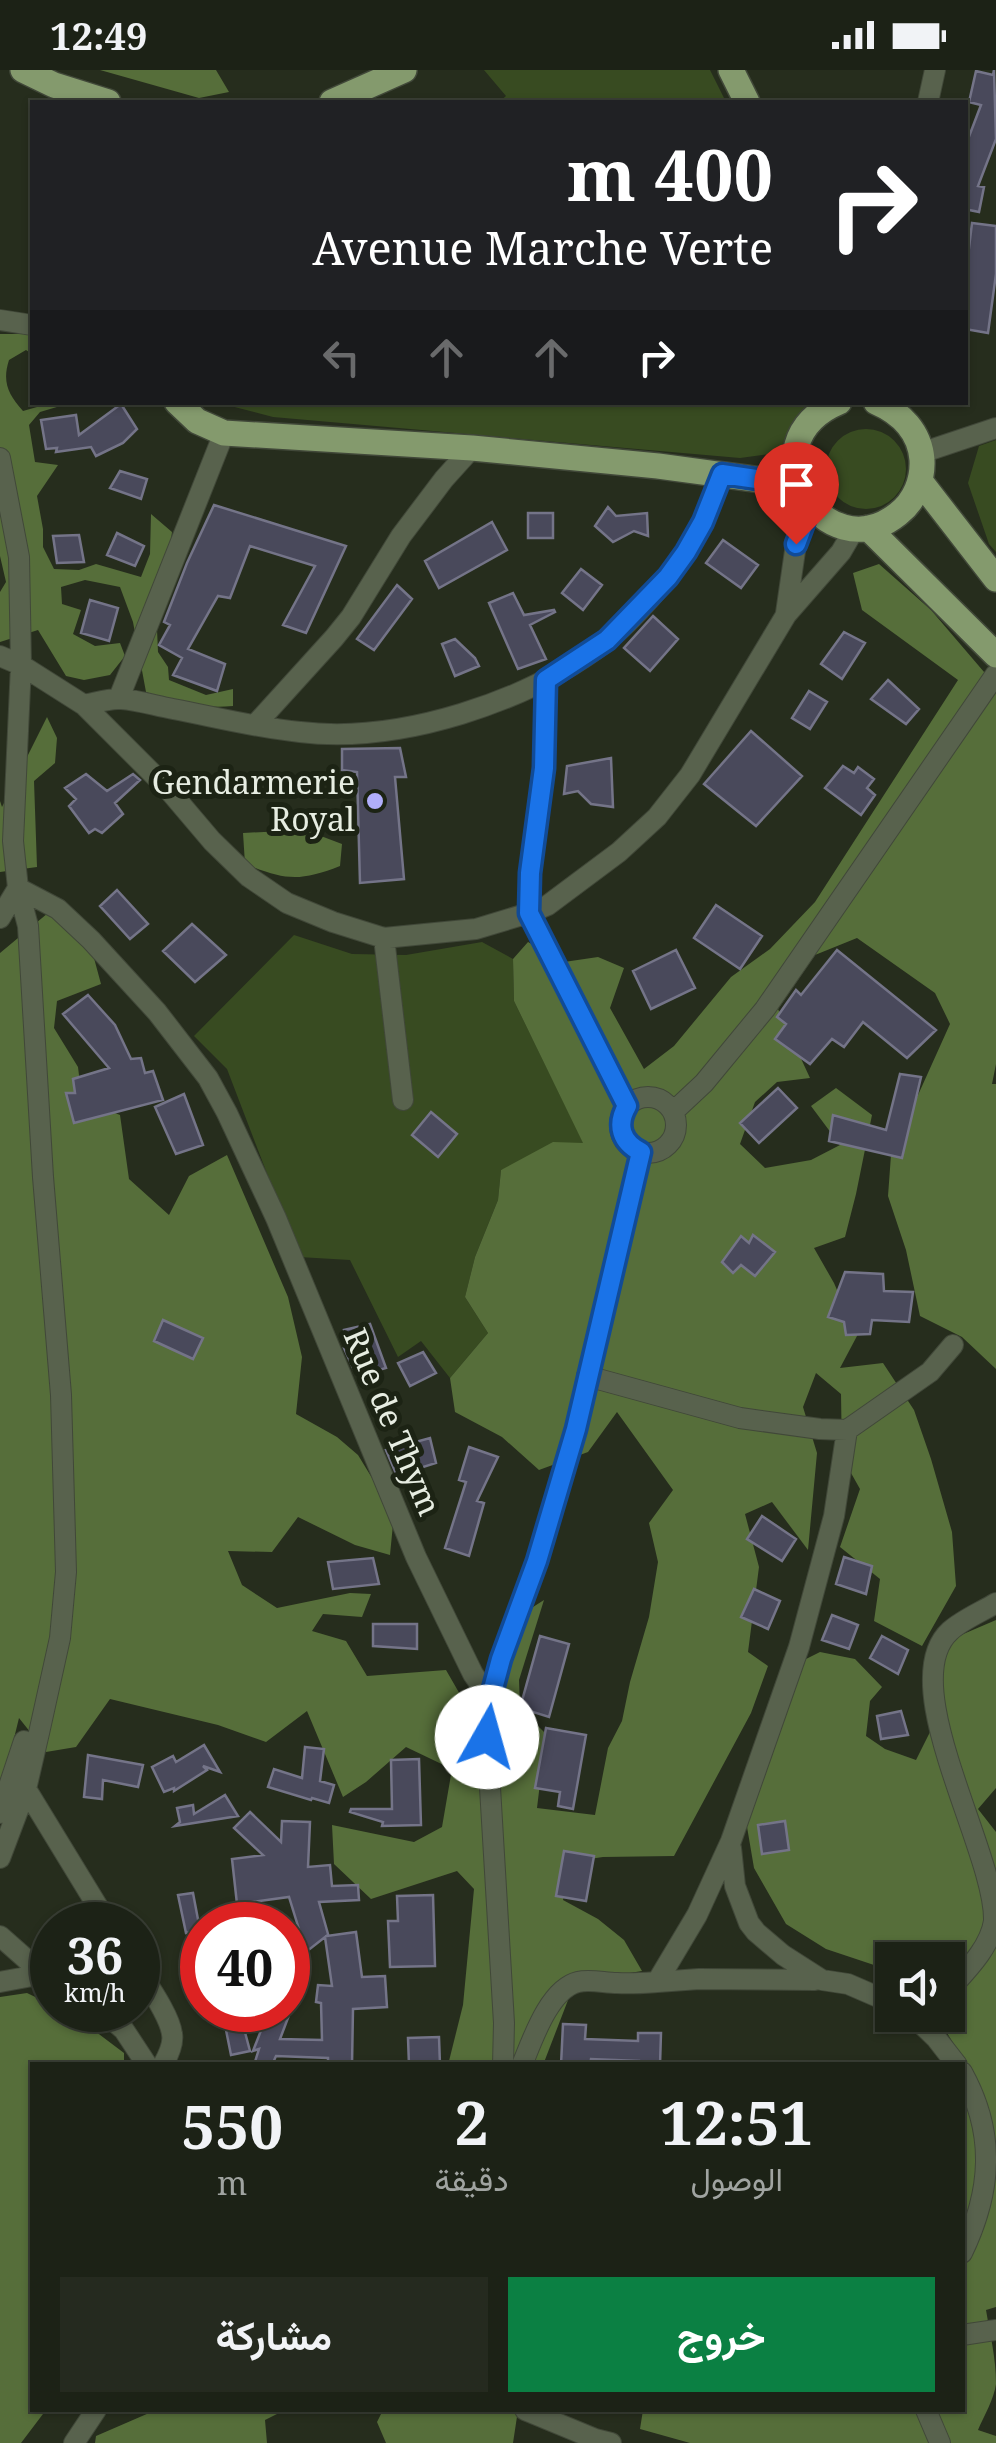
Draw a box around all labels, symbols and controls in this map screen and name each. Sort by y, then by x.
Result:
text: 12:49 [50,9,147,61]
text: 400 m [567,126,773,222]
icon: right [808,140,938,270]
text: Avenue Marche Verte [312,217,773,278]
icon: left [314,330,369,385]
icon: ahead [419,330,474,385]
icon: ahead [524,330,579,385]
icon: right [629,330,684,385]
pin [754,442,839,545]
icon: arrive [769,457,824,512]
place label: Gendarmerie Royal [152,760,355,840]
marker: Gendarmerie Royal [364,790,386,812]
street label: Rue de Thym [335,1321,452,1522]
position arrow [435,1685,539,1789]
speed limit sign: 40 [180,1902,310,2032]
text: 36 [67,1921,123,1989]
map controls [875,1942,965,2032]
button: sound [875,1942,965,2032]
text: km/h [64,1975,126,2009]
text: 2 [454,2081,488,2163]
text: 12:51 [660,2081,814,2163]
text: 550 [181,2085,283,2167]
text: دقيقة [434,2157,508,2200]
text: الوصول [691,2157,783,2200]
text: m [217,2161,247,2204]
button: مشاركة [60,2277,488,2392]
button: خروج [508,2277,935,2392]

